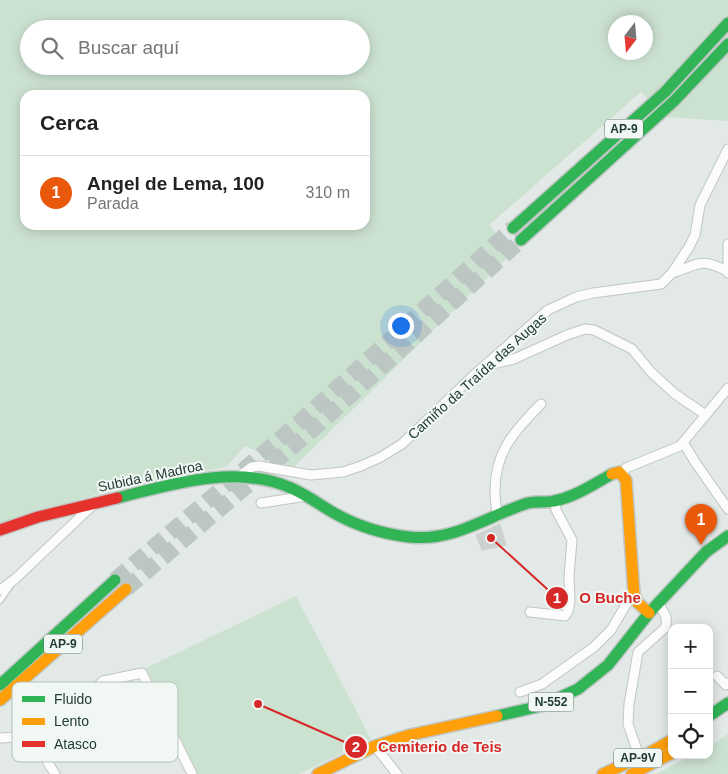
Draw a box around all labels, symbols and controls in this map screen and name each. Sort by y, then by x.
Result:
north arrow [608,15,653,60]
search box [20,20,370,75]
icon: search [38,34,66,62]
text: Buscar aquí [78,37,179,58]
text: Cerca [40,111,98,134]
road number: AP-9 [605,120,643,138]
text: Angel de Lema, 100 [87,173,264,194]
text: 1 [52,184,60,201]
text: 310 m [306,184,350,201]
text: Parada [87,195,139,212]
street label: Camiño da Traída das Augas [405,310,549,442]
your location [388,313,414,339]
street label: Subida á Madroa [96,457,204,495]
pin: 1 [685,504,717,545]
callout: O Buche [544,583,651,613]
text: 1 [553,589,561,606]
text: O Buche [579,589,641,606]
map controls [668,624,713,759]
button: + [668,624,713,669]
road number: AP-9 [44,634,82,654]
button: − [668,669,713,714]
legend [12,682,178,762]
text: Fluido [54,691,92,707]
road number: N-552 [528,692,574,712]
text: Lento [54,713,89,729]
button: locate [668,714,713,759]
callout: Cemiterio de Teis [343,732,512,762]
text: Atasco [54,736,97,752]
text: 2 [352,738,360,755]
text: Cemiterio de Teis [378,738,502,755]
road number: AP-9V [614,748,662,768]

